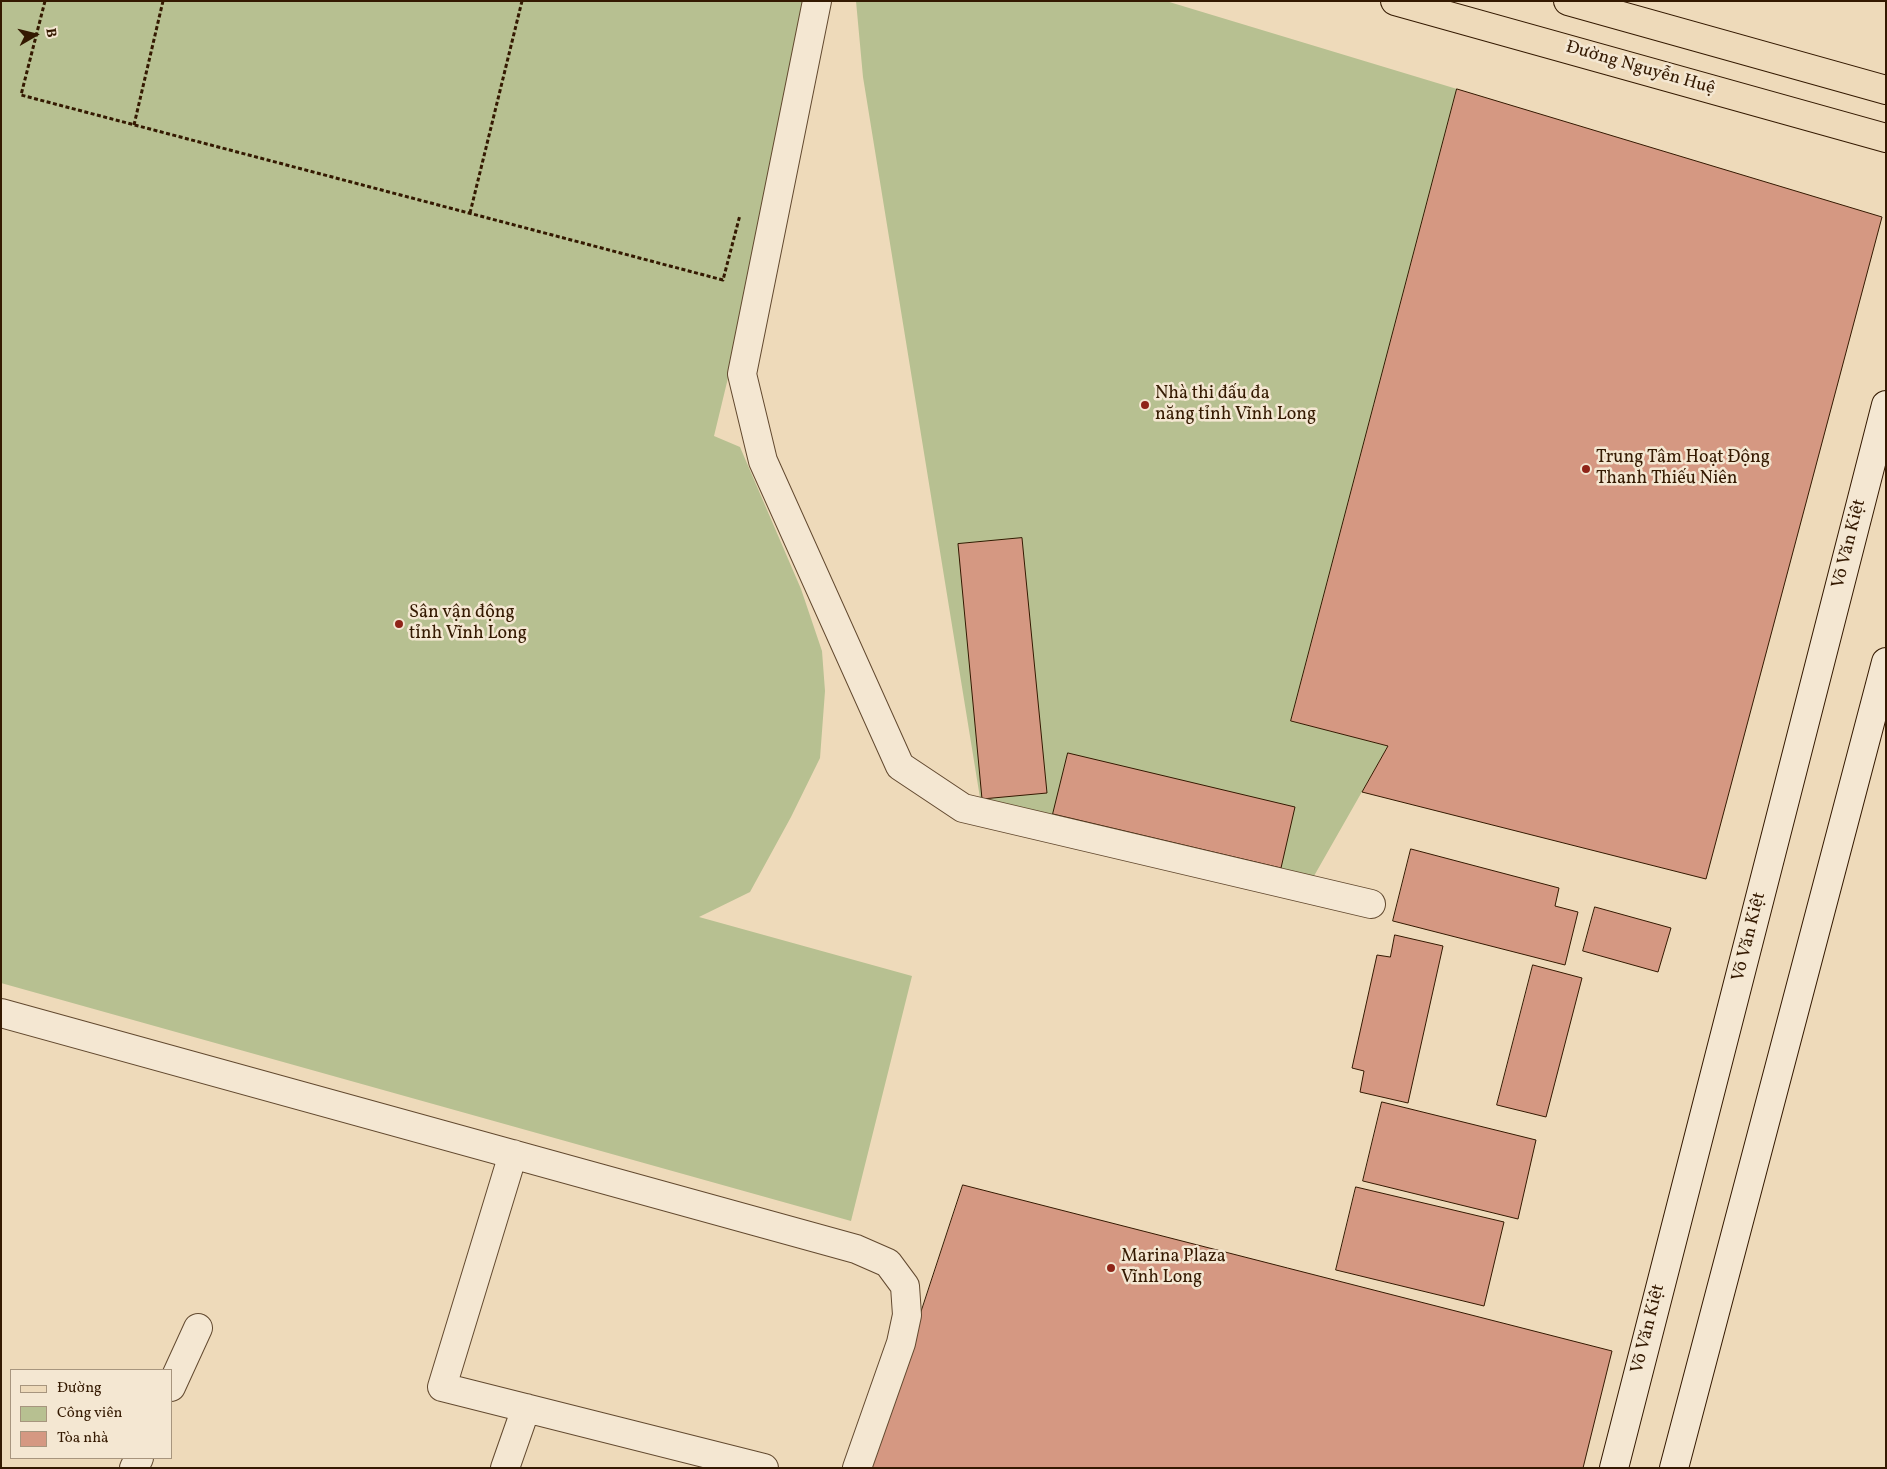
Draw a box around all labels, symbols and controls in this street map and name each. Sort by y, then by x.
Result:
north arrow [10,10,60,60]
text: B [40,27,60,39]
street label: Đường Nguyễn Huệ [1563,37,1717,101]
place label: Nhà thi đấu đa năng tỉnh Vĩnh Long [1155,384,1316,426]
marker: Nhà thi đấu đa năng tỉnh Vĩnh Long [1139,399,1151,411]
place label: Trung Tâm Hoạt Động Thanh Thiếu Niên [1596,448,1770,490]
marker: Trung Tâm Hoạt Động Thanh Thiếu Niên [1580,463,1592,475]
street label: Võ Văn Kiệt [1829,497,1871,591]
place label: Sân vận động tỉnh Vĩnh Long [409,603,527,646]
marker: Sân vận động tỉnh Vĩnh Long [393,618,405,630]
street label: Võ Văn Kiệt [1729,890,1771,984]
place label: Marina Plaza Vĩnh Long [1121,1247,1226,1290]
marker: Marina Plaza Vĩnh Long [1105,1262,1117,1274]
street label: Võ Văn Kiệt [1628,1282,1670,1376]
legend [10,1369,172,1459]
text: Đường [57,1378,102,1399]
text: Công viên [57,1403,122,1424]
text: Tòa nhà [57,1428,109,1449]

